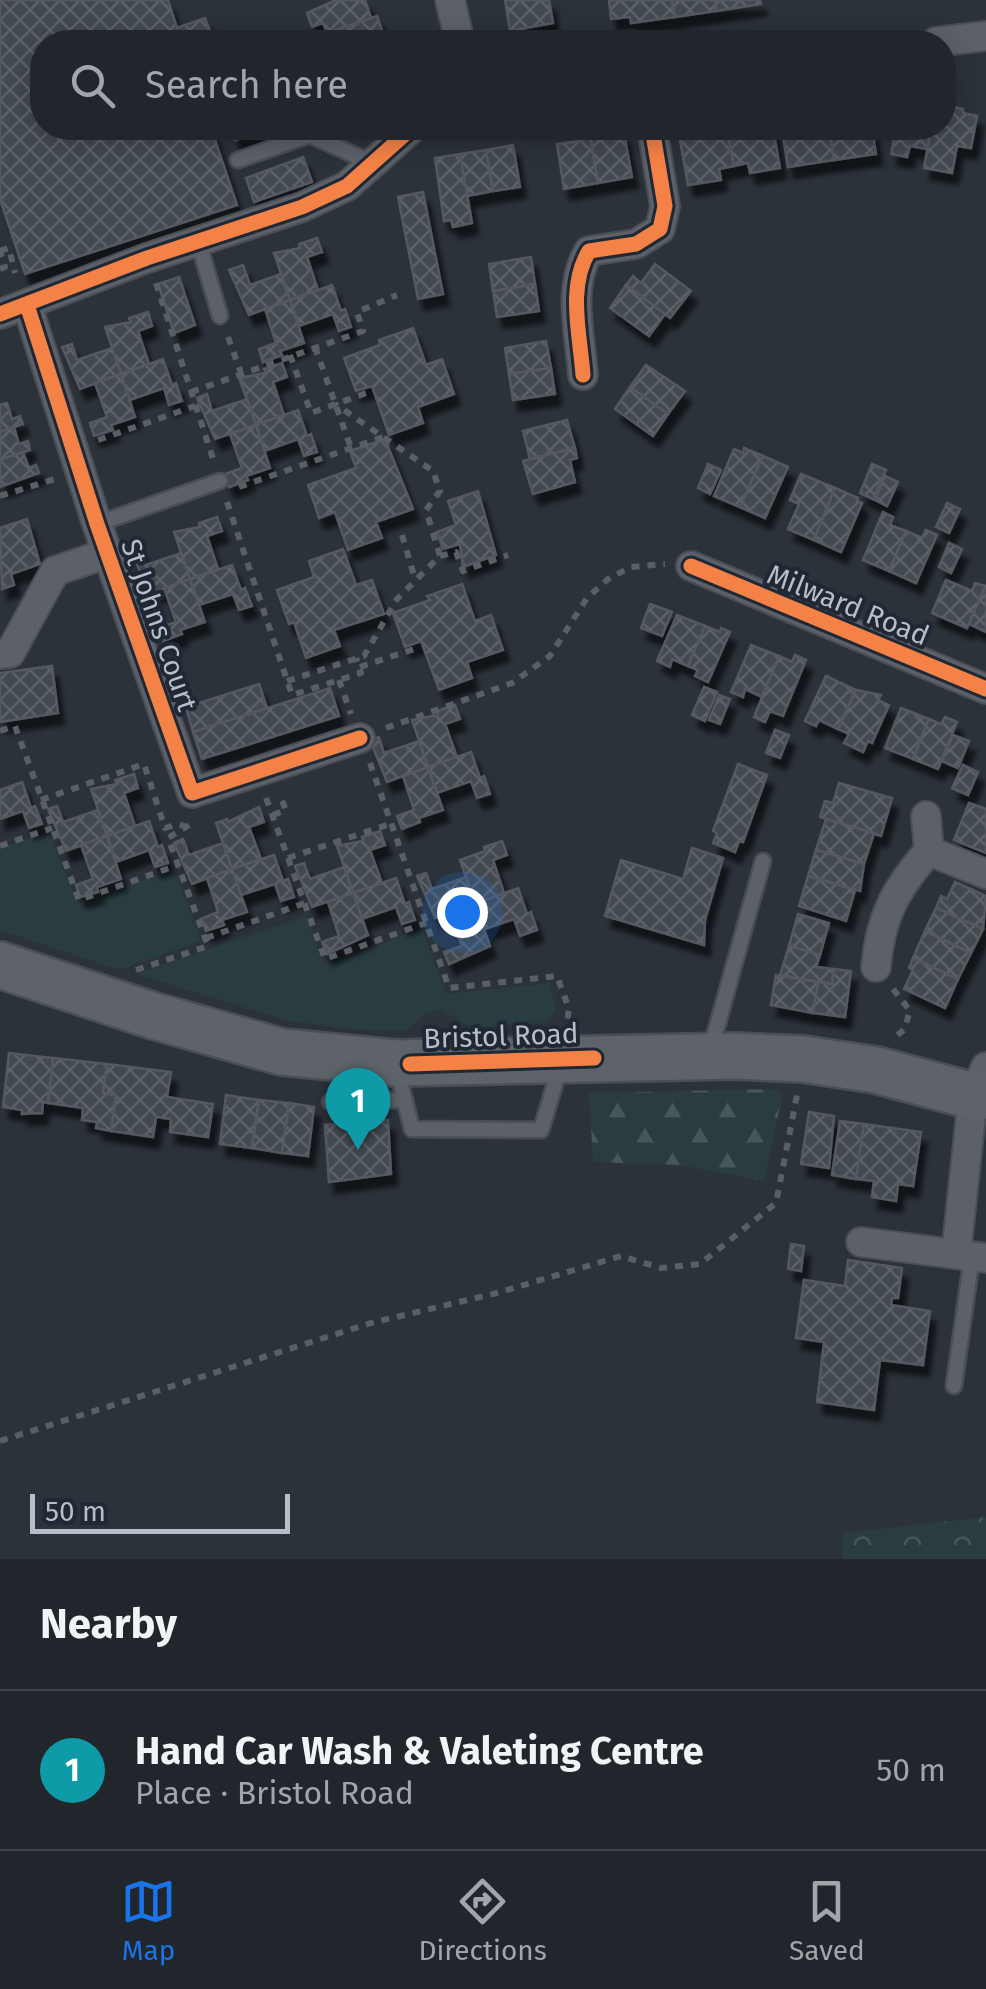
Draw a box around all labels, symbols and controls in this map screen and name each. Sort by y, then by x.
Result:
search box [30,30,956,140]
icon: search [65,58,120,113]
text: Search here [145,62,348,108]
street label: St Johns Court [114,535,204,716]
street label: Milward Road [762,558,934,652]
your location [437,887,488,938]
street label: Bristol Road [423,1017,579,1055]
pin: 1 [326,1068,390,1150]
scale bar [30,1489,290,1534]
text: 50 m [45,1495,106,1528]
text: Nearby [40,1599,177,1649]
text: Hand Car Wash & Valeting Centre [135,1728,704,1774]
text: 1 [65,1751,80,1789]
text: 50 m [876,1751,946,1789]
text: Place · Bristol Road [135,1774,414,1812]
tab: Map [121,1874,176,1967]
tab: Directions [418,1874,547,1967]
tab: Saved [789,1874,865,1967]

